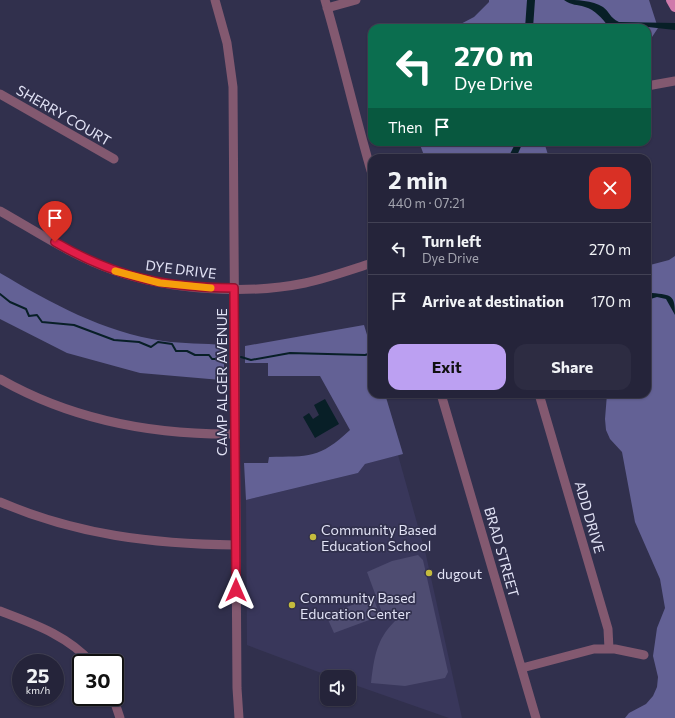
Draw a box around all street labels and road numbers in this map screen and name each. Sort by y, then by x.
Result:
street label: SHERRY COURT [14,81,114,149]
street label: DYE DRIVE [145,256,217,282]
street label: CAMP ALGER AVENUE [213,308,230,456]
street label: ADD DRIVE [572,479,608,555]
street label: BRAD STREET [481,505,523,599]

